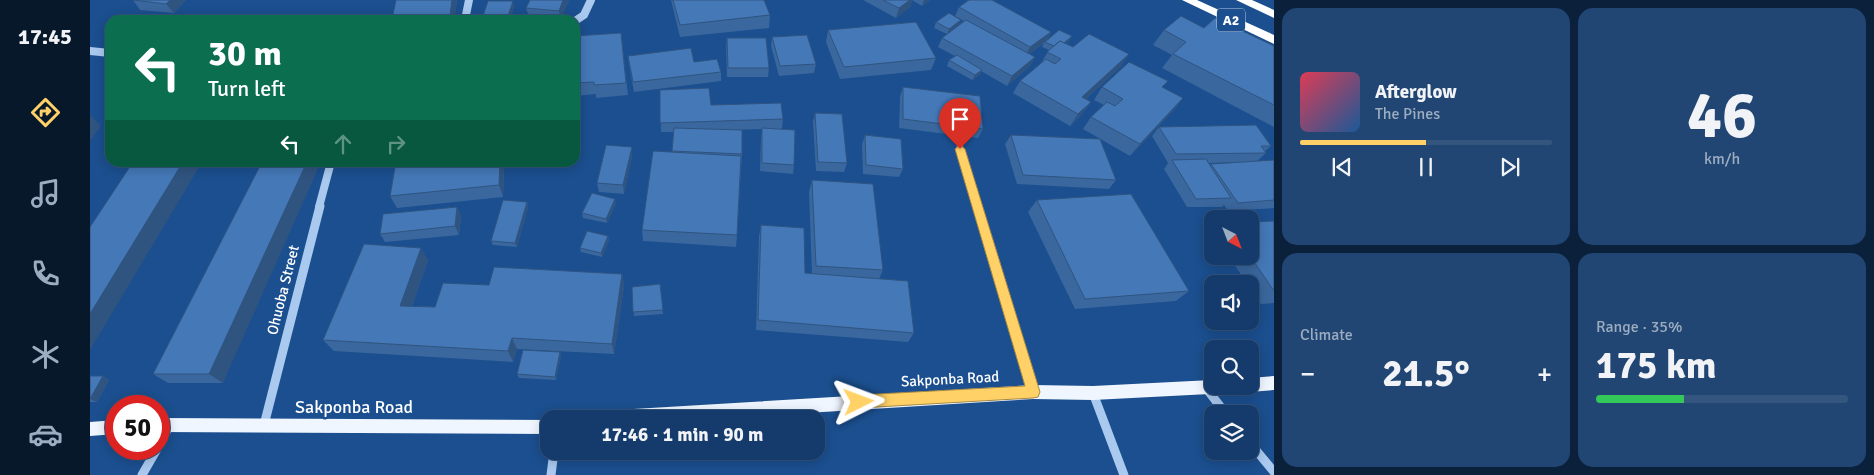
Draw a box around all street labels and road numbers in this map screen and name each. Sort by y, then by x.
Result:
road number: A2 [1217,8,1245,32]
street label: Ohuoba Street [263,243,303,337]
street label: Sakponba Road [900,367,1000,391]
street label: Sakponba Road [295,396,413,418]

